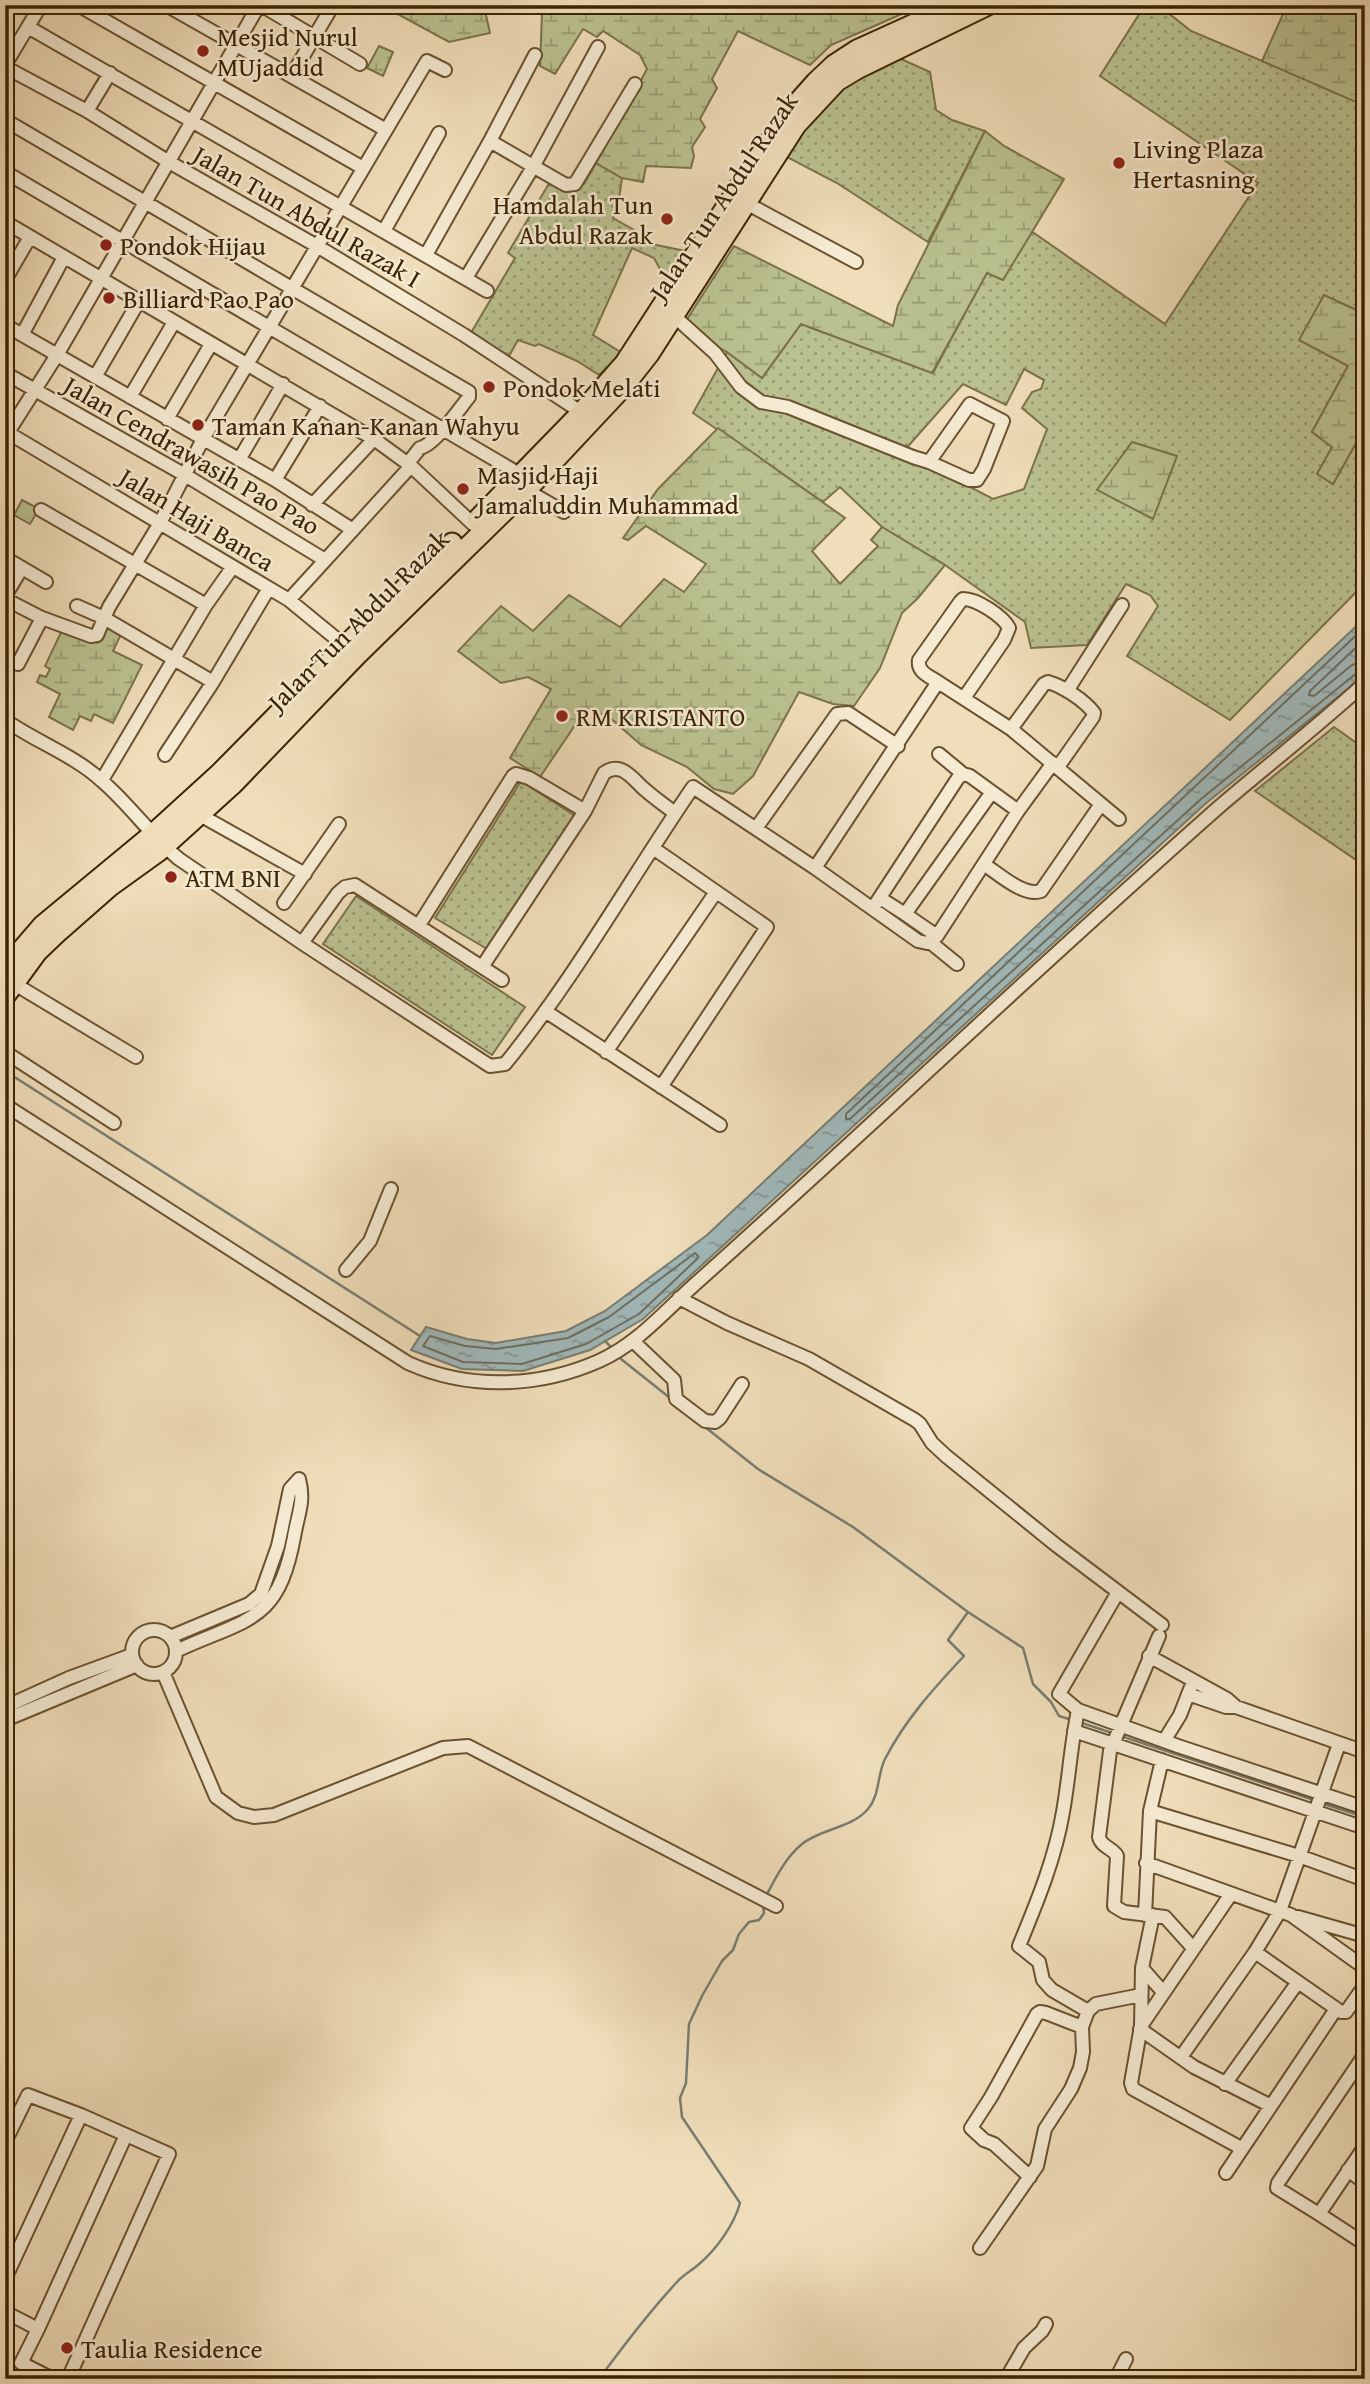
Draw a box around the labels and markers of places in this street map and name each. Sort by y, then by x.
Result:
place label: Mesjid Nurul MUjaddid [217,17,358,86]
marker: Mesjid Nurul MUjaddid [195,43,211,59]
place label: Living Plaza Hertasning [1133,129,1264,198]
marker: Living Plaza Hertasning [1111,155,1127,171]
place label: Hamdalah Tun Abdul Razak [493,185,654,254]
marker: Hamdalah Tun Abdul Razak [659,211,675,227]
place label: Pondok Hijau [120,226,266,265]
marker: Pondok Hijau [98,237,114,253]
place label: Billiard Pao Pao [123,279,294,318]
marker: Billiard Pao Pao [101,290,117,306]
place label: Pondok Melati [503,368,661,407]
marker: Pondok Melati [481,379,497,395]
place label: Taman Kanan-Kanan Wahyu [212,406,520,445]
marker: Taman Kanan-Kanan Wahyu [190,417,206,433]
place label: Masjid Haji Jamaluddin Muhammad [474,455,739,524]
marker: Masjid Haji Jamaluddin Muhammad [455,481,471,497]
place label: RM KRISTANTO [576,697,745,736]
marker: RM KRISTANTO [554,708,570,724]
place label: ATM BNI [185,858,281,897]
marker: ATM BNI [163,869,179,885]
place label: Taulia Residence [81,2329,263,2368]
marker: Taulia Residence [59,2340,75,2356]

